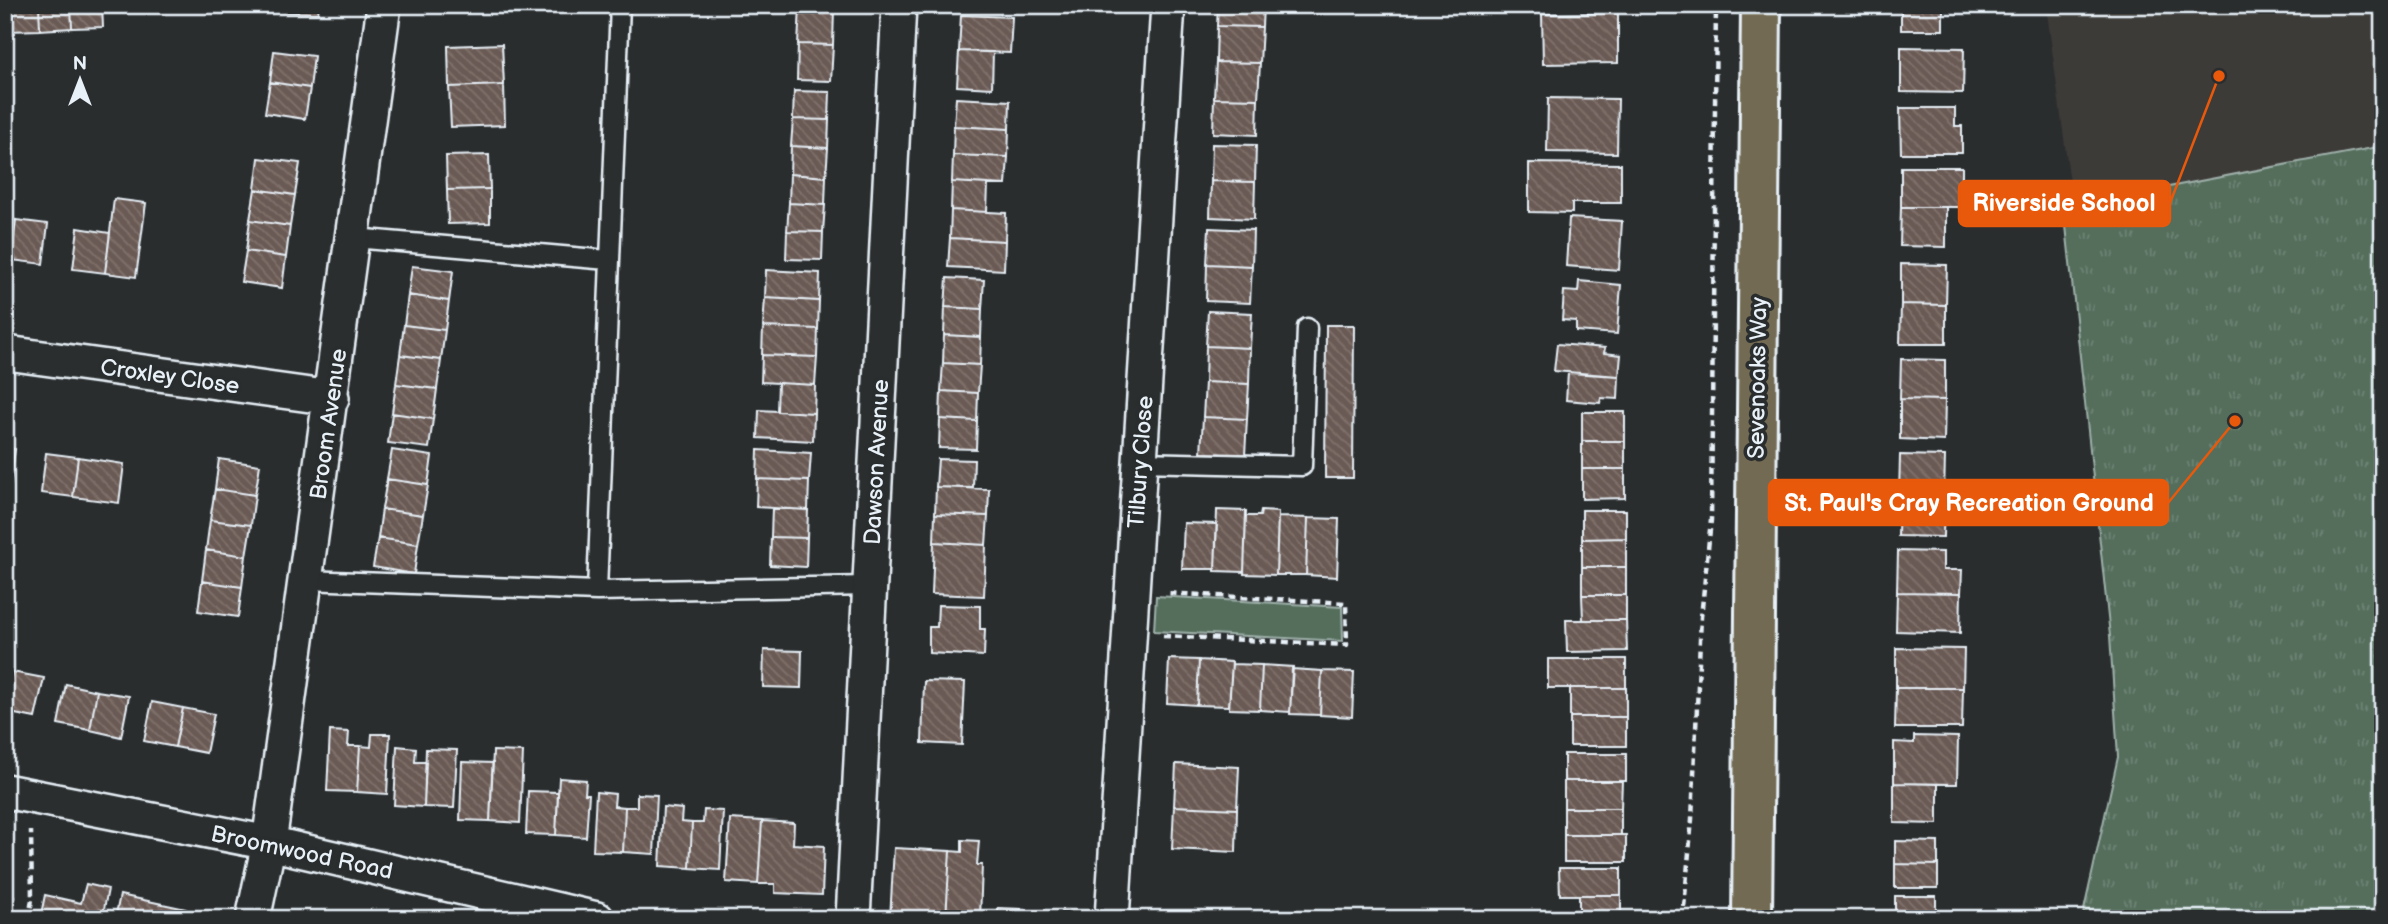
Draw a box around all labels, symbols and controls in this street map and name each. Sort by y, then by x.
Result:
north arrow [46,46,116,116]
text: N [73,53,87,76]
callout: Riverside School [1959,181,2170,226]
text: Riverside School [1973,189,2155,218]
street label: Sevenoaks Way [1743,296,1773,459]
street label: Broom Avenue [305,347,353,501]
street label: Croxley Close [99,353,241,401]
street label: Dawson Avenue [859,379,895,546]
street label: Tilbury Close [1122,395,1160,529]
callout: St. Paul's Cray Recreation Ground [1769,480,2168,525]
text: St. Paul's Cray Recreation Ground [1784,489,2154,518]
street label: Broomwood Road [208,820,395,886]

